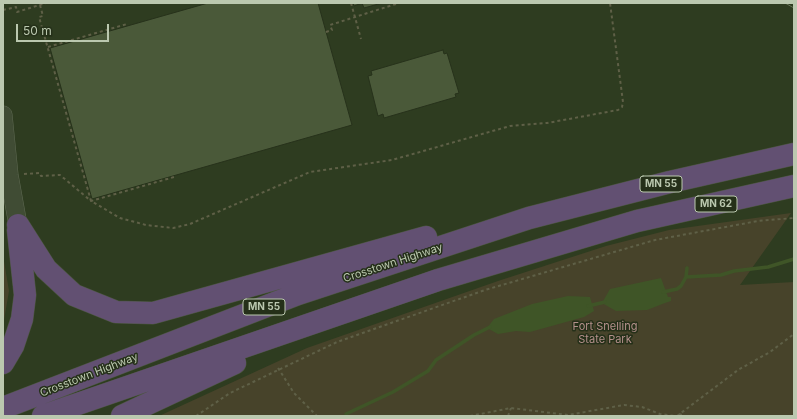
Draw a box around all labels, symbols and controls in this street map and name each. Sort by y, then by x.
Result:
scale bar [18,16,111,42]
text: 50 m [23,23,52,38]
road number: MN 55 [640,176,682,192]
road number: MN 62 [695,196,737,212]
street label: Crosstown Highway [342,241,444,285]
road number: MN 55 [243,299,285,315]
park label: Fort Snelling State Park [573,320,637,346]
street label: Crosstown Highway [38,350,140,400]

